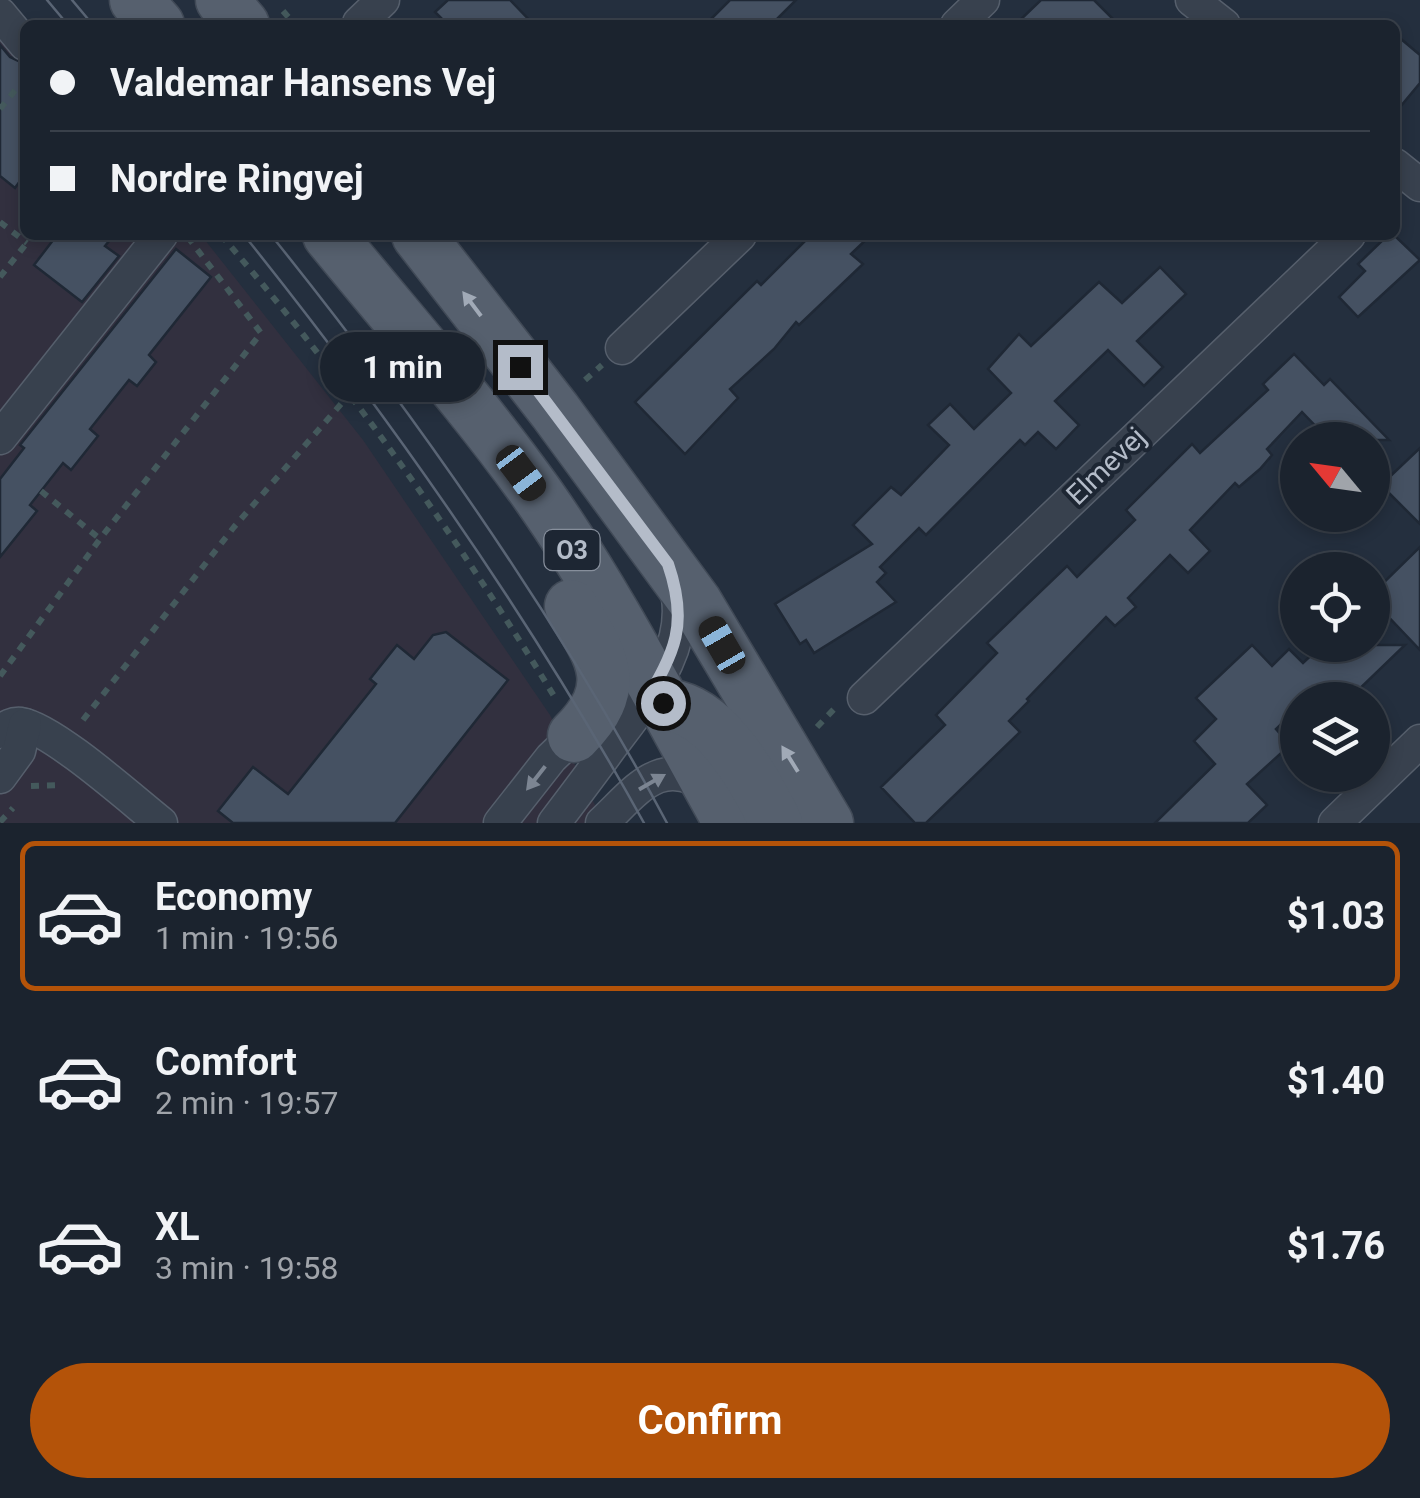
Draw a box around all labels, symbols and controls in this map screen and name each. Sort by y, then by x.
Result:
text: Valdemar Hansens Vej [110,61,496,105]
text: Nordre Ringvej [110,157,364,201]
one-way arrow [461,292,482,318]
callout: 1 min [320,332,485,402]
route end [498,345,543,390]
text: 1 min [362,348,443,386]
street label: Elmevej [1060,420,1152,512]
north arrow [1280,422,1390,532]
map controls [1280,422,1390,792]
car [491,440,551,506]
road number: O3 [544,530,600,570]
button: locate [1280,552,1390,662]
car [694,612,750,678]
route start [641,681,686,726]
button: layers [1280,682,1390,792]
one-way arrow [781,746,800,773]
one-way arrow [525,765,546,791]
one-way arrow [638,774,666,792]
icon: car [35,871,125,961]
text: Economy [155,875,312,919]
text: $1.03 [1287,894,1385,938]
text: 1 min · 19:56 [155,919,338,957]
icon: car [35,1036,125,1126]
text: Comfort [155,1040,297,1084]
text: $1.40 [1287,1059,1385,1103]
text: 2 min · 19:57 [155,1084,338,1122]
icon: car [35,1201,125,1291]
text: XL [155,1205,200,1249]
text: $1.76 [1287,1224,1385,1268]
text: 3 min · 19:58 [155,1249,338,1287]
button: Confirm [30,1363,1390,1478]

